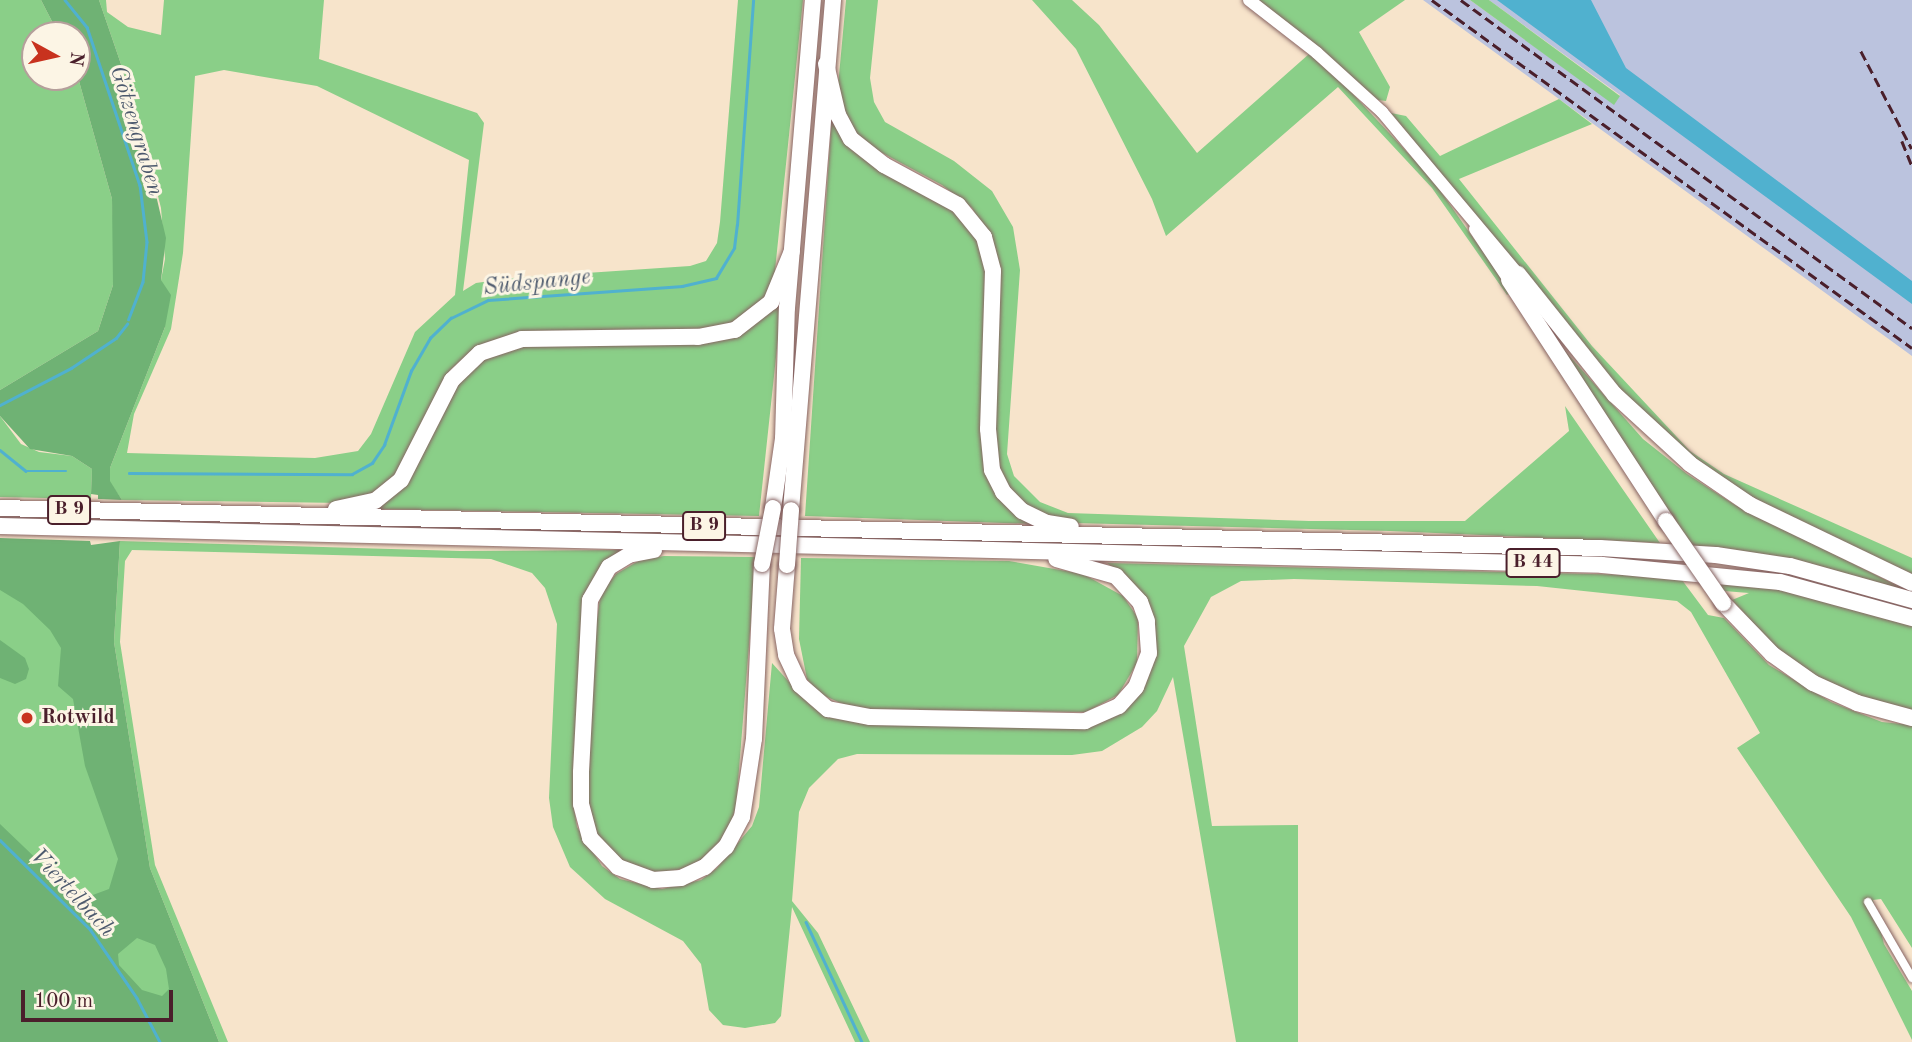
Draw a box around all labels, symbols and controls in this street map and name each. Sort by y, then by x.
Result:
north arrow [21,21,91,91]
text: N [65,50,86,67]
water label: Götzengraben [103,63,169,199]
water label: Südspange [482,264,592,302]
road number: B 9 [46,495,92,526]
road number: B 9 [681,510,727,541]
road number: B 44 [1505,548,1561,578]
place label: Rotwild [41,705,115,731]
marker: Rotwild [19,710,35,726]
water label: Viertelbach [24,843,120,943]
scale bar [24,976,177,1020]
text: 100 m [34,991,93,1012]

